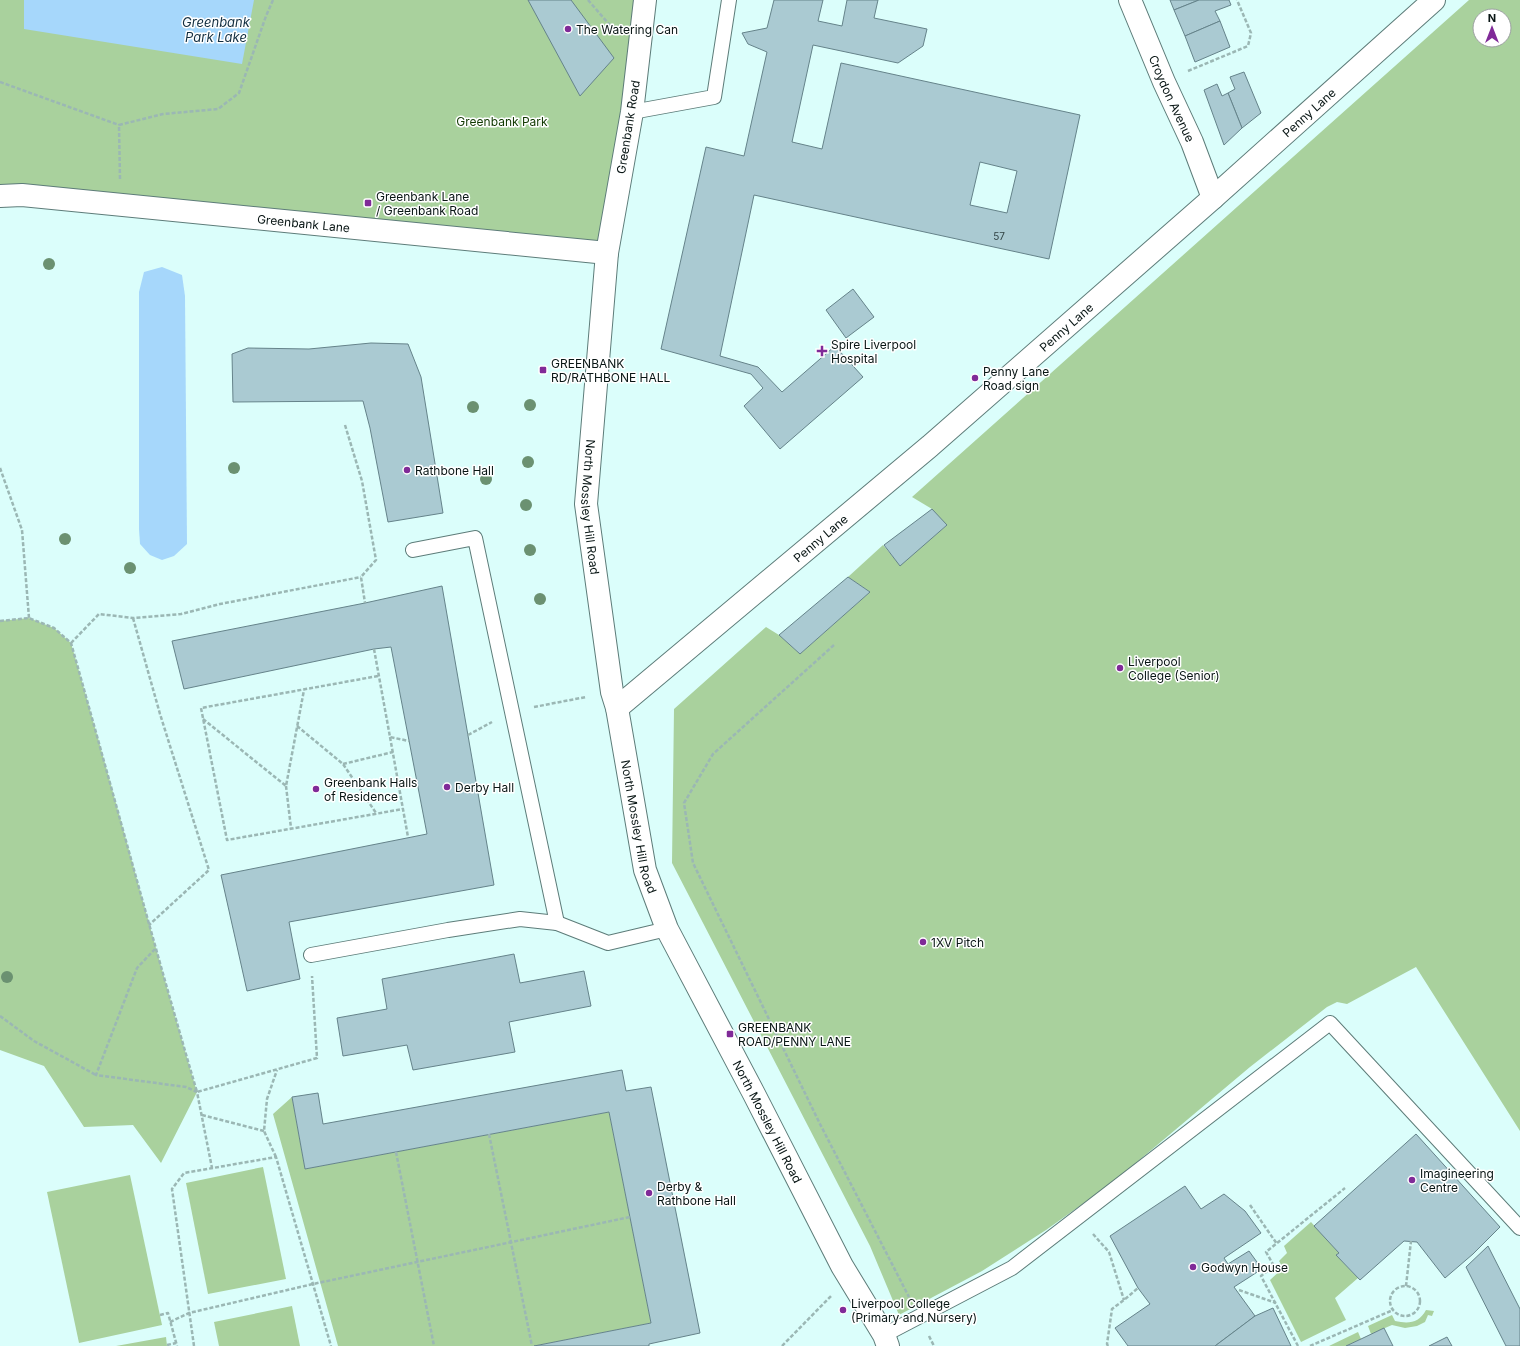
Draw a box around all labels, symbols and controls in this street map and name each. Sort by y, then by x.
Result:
north arrow [1472,8,1512,48]
text: N [1488,11,1496,25]
water label: Greenbank Park Lake [182,14,251,45]
place label: The Watering Can [576,22,678,37]
marker: The Watering Can [563,24,573,34]
street label: Croydon Avenue [1146,53,1198,144]
street label: Greenbank Road [613,79,643,175]
street label: Penny Lane [1279,84,1338,140]
park label: Greenbank Park [456,114,548,129]
place label: Greenbank Lane / Greenbank Road [376,189,478,218]
marker: Greenbank Lane / Greenbank Road [363,198,373,208]
street label: Greenbank Lane [256,211,351,235]
house number: 57 [993,230,1005,242]
street label: Penny Lane [1036,299,1096,354]
place label: Spire Liverpool Hospital [831,337,916,366]
marker: Spire Liverpool Hospital [816,345,828,357]
place label: GREENBANK RD/RATHBONE HALL [551,356,671,385]
place label: Penny Lane Road sign [983,364,1049,393]
marker: GREENBANK RD/RATHBONE HALL [538,365,548,375]
marker: Penny Lane Road sign [970,373,980,383]
street label: North Mossley Hill Road [578,439,603,575]
place label: Rathbone Hall [415,463,494,478]
marker: Rathbone Hall [402,465,412,475]
street label: Penny Lane [790,511,850,565]
place label: Liverpool College (Senior) [1128,654,1220,683]
marker: Liverpool College (Senior) [1115,663,1125,673]
street label: North Mossley Hill Road [619,759,660,895]
place label: Greenbank Halls of Residence [324,775,417,804]
place label: Derby Hall [455,780,514,795]
marker: Derby Hall [442,782,452,792]
marker: Greenbank Halls of Residence [311,784,321,794]
place label: 1XV Pitch [931,935,984,950]
marker: 1XV Pitch [918,937,928,947]
place label: GREENBANK ROAD/PENNY LANE [738,1020,851,1049]
marker: GREENBANK ROAD/PENNY LANE [725,1029,735,1039]
street label: North Mossley Hill Road [730,1058,806,1185]
place label: Imagineering Centre [1420,1166,1494,1195]
marker: Imagineering Centre [1407,1175,1417,1185]
place label: Derby & Rathbone Hall [657,1179,736,1208]
marker: Derby & Rathbone Hall [644,1188,654,1198]
place label: Godwyn House [1201,1260,1288,1275]
marker: Godwyn House [1188,1262,1198,1272]
place label: Liverpool College (Primary and Nursery) [851,1296,977,1325]
marker: Liverpool College (Primary and Nursery) [838,1305,848,1315]

